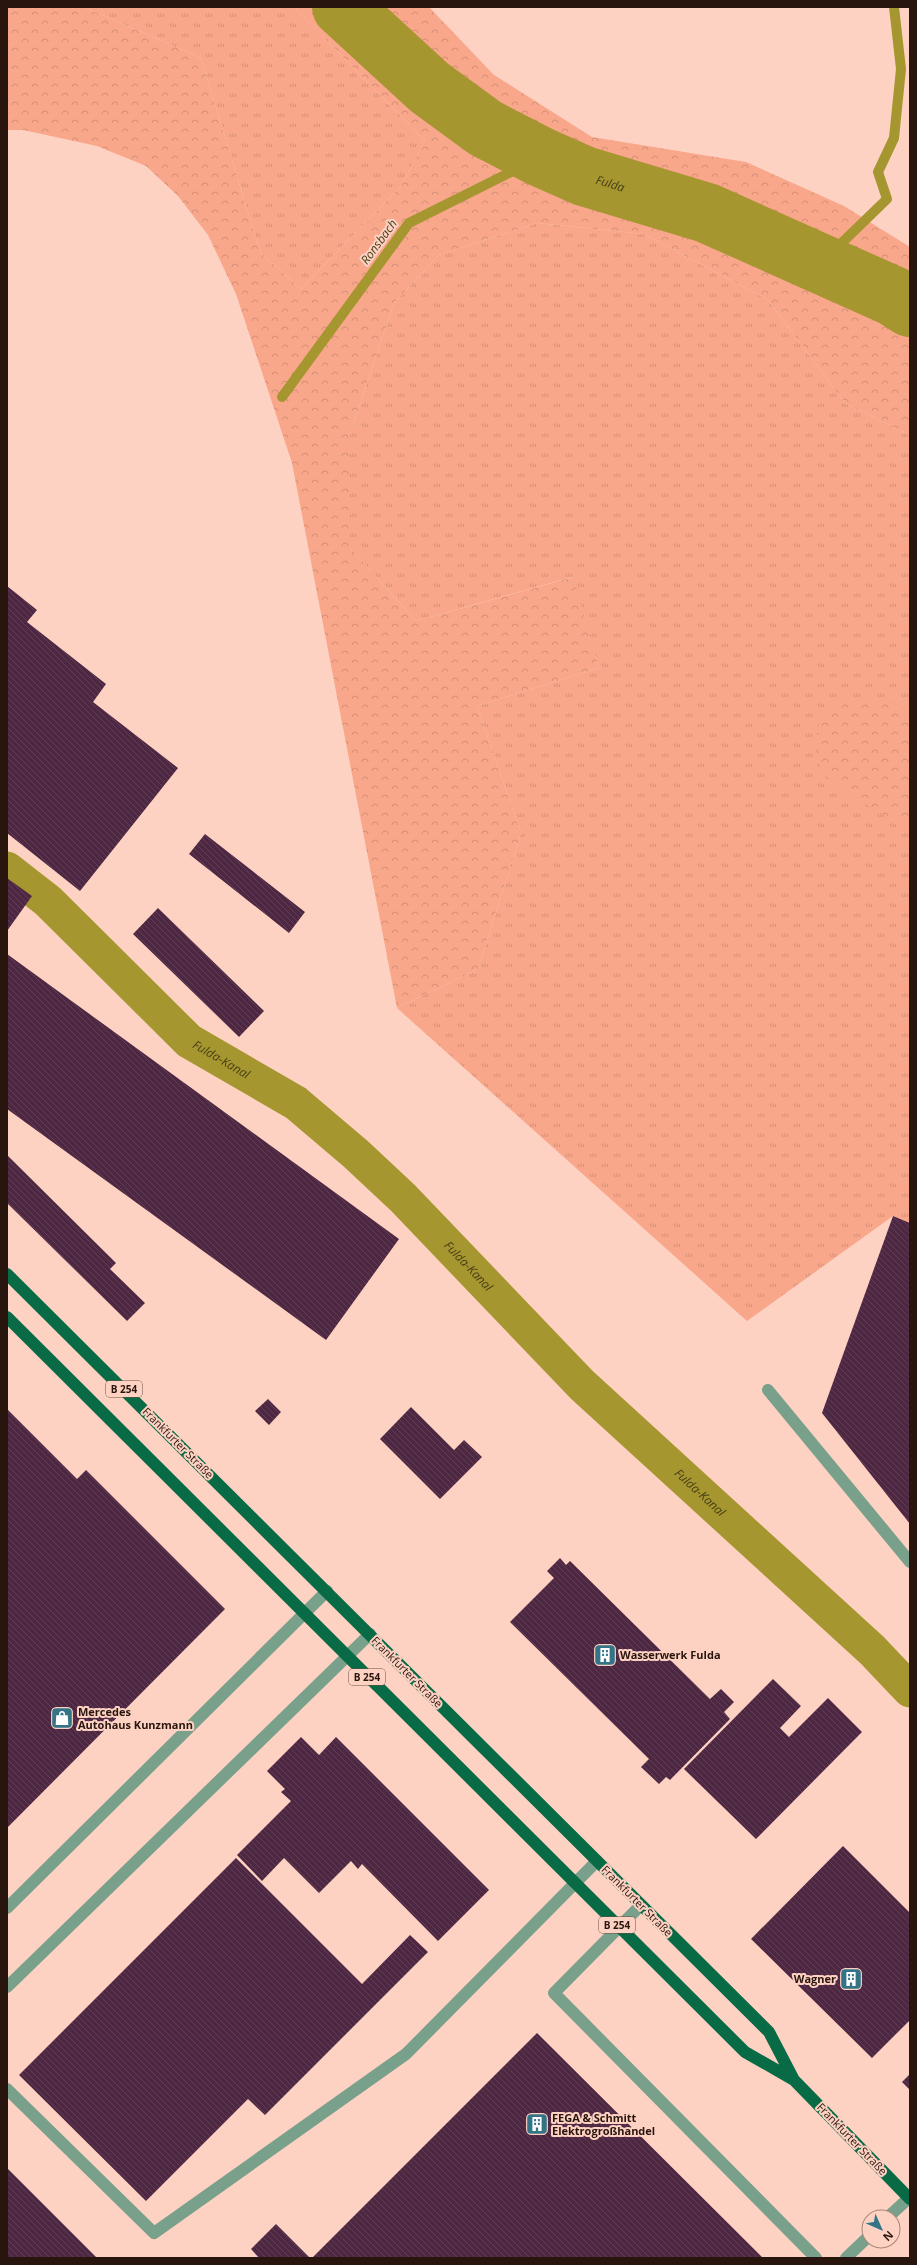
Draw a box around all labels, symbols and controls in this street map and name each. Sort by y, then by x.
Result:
water label: Fulda [594,171,627,196]
water label: Ronsbach [357,216,401,268]
water label: Fulda-Kanal [190,1036,254,1083]
water label: Fulda-Kanal [441,1237,497,1295]
road number: B 254 [106,1381,142,1397]
street label: Frankfurter Straße [140,1404,217,1481]
water label: Fulda-Kanal [671,1465,730,1521]
street label: Frankfurter Straße [369,1633,446,1710]
building icon: Wasserwerk Fulda [592,1642,618,1668]
place label: Wasserwerk Fulda [620,1647,721,1662]
road number: B 254 [349,1669,385,1685]
place label: Mercedes Autohaus Kunzmann [78,1704,193,1732]
shop icon: Mercedes Autohaus Kunzmann [49,1705,75,1731]
street label: Frankfurter Straße [599,1862,676,1939]
road number: B 254 [599,1917,635,1933]
building icon: Wagner [838,1966,864,1992]
place label: Wagner [794,1971,836,1986]
street label: Frankfurter Straße [814,2099,891,2178]
place label: FEGA & Schmitt Elektrogroßhandel [552,2110,655,2138]
building icon: FEGA & Schmitt Elektrogroßhandel [524,2111,550,2137]
north arrow [861,2209,901,2249]
text: N [880,2228,897,2245]

